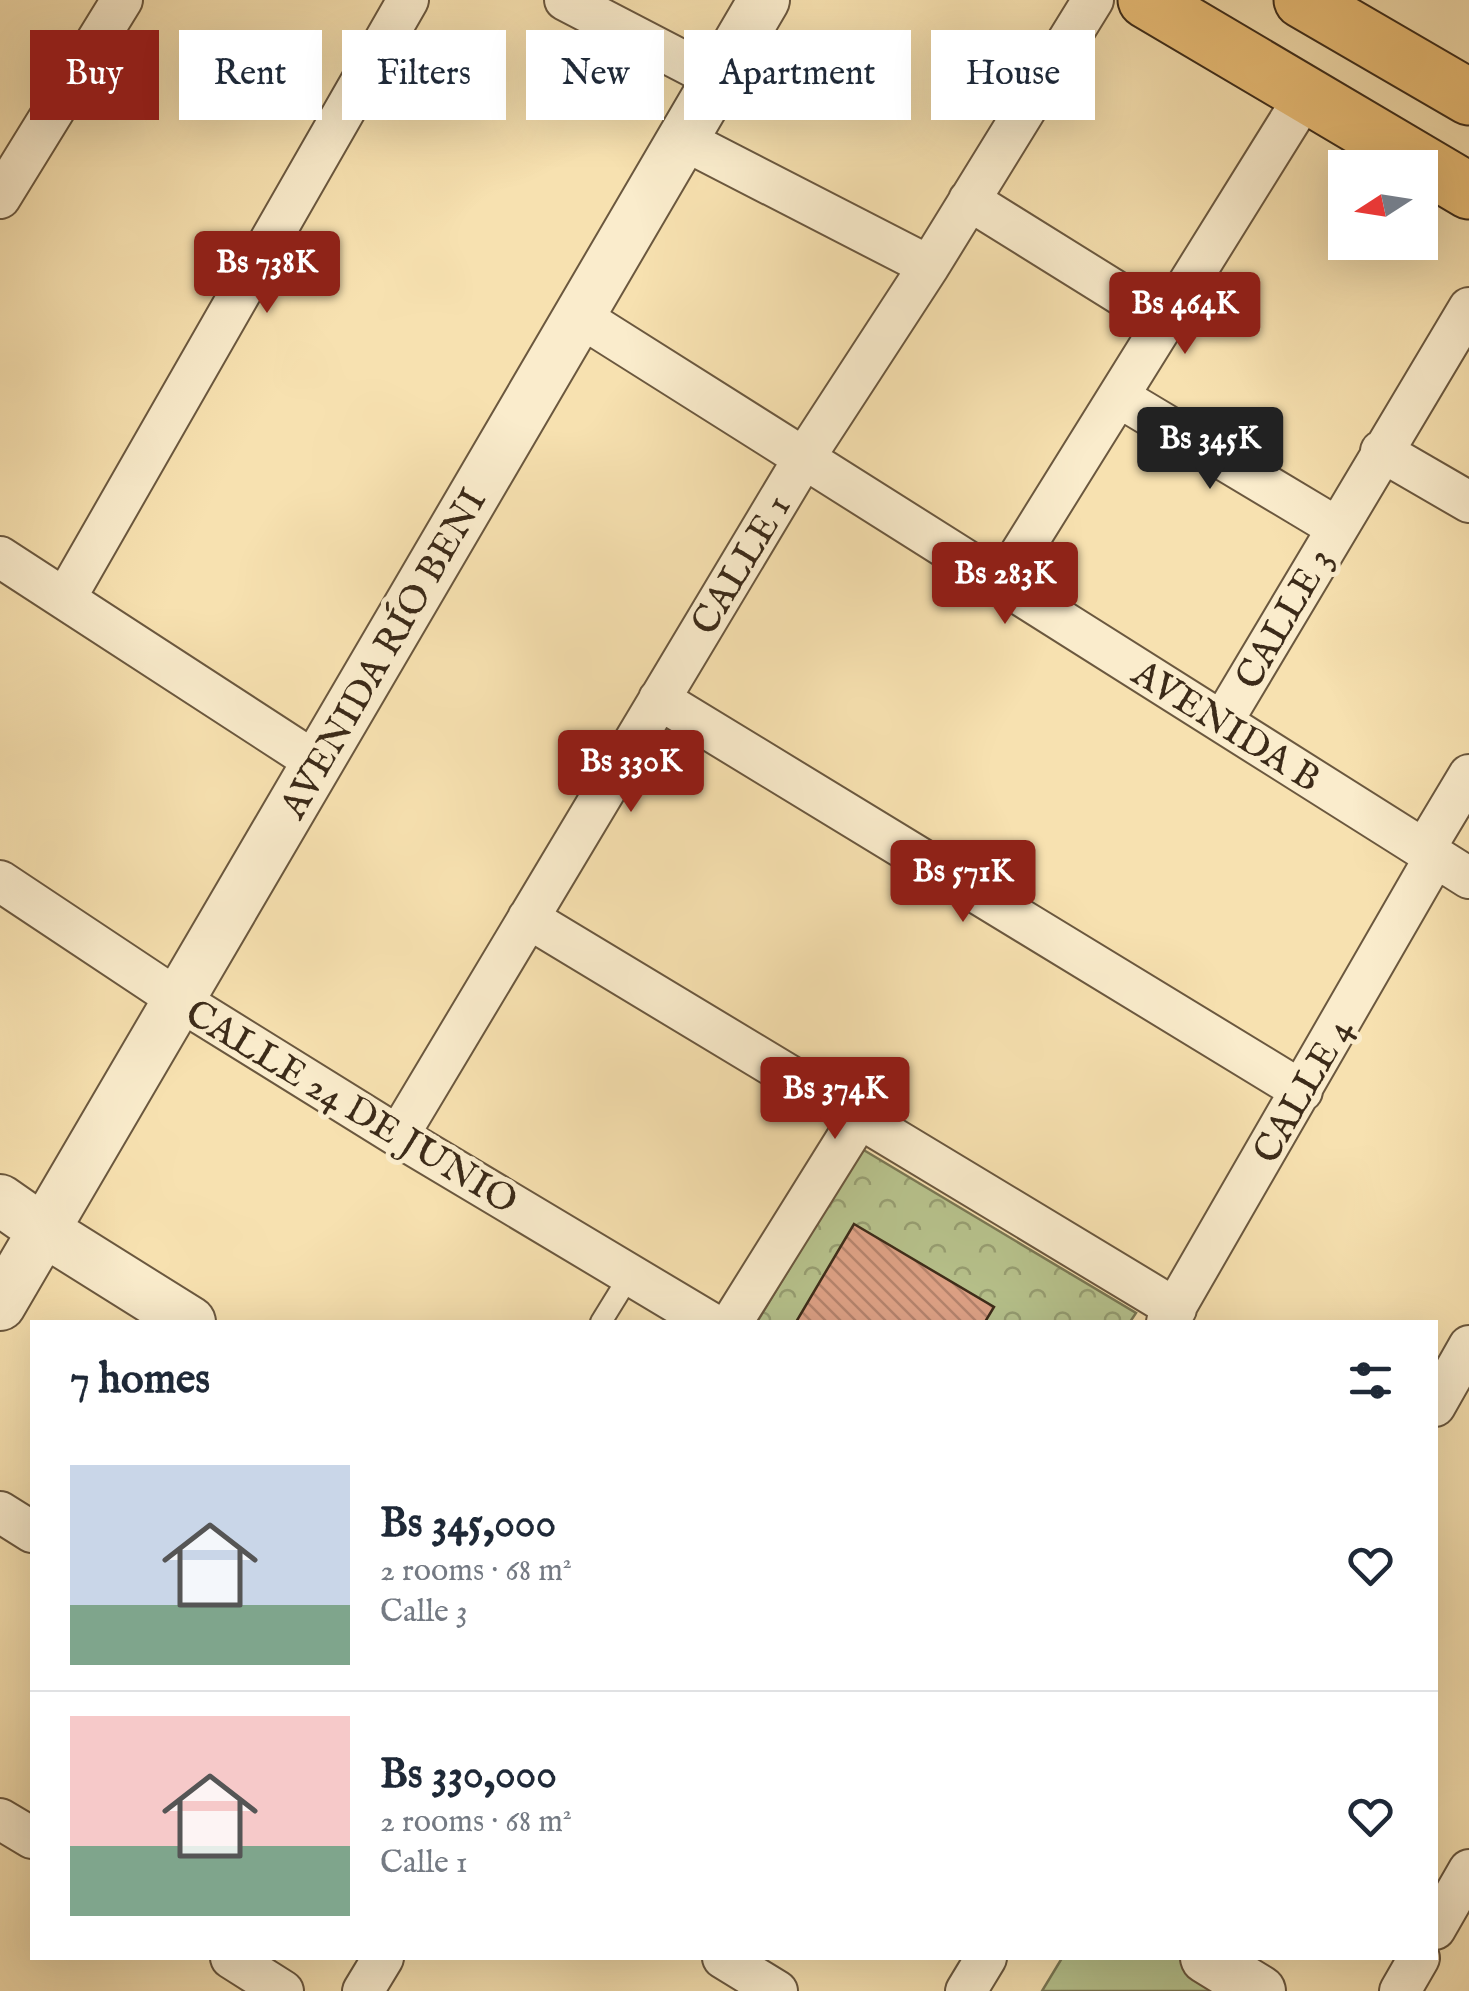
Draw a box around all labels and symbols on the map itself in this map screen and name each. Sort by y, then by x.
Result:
north arrow [1328,150,1438,260]
pin: Bs 738K [175,231,359,316]
pin: Bs 464K [1093,272,1277,357]
pin: Bs 345K [1118,407,1302,492]
street label: AVENIDA RÍO BENI [269,480,499,829]
street label: CALLE 1 [682,487,803,645]
street label: CALLE 3 [1226,540,1345,699]
pin: Bs 283K [913,542,1097,627]
street label: AVENIDA B [1121,650,1329,804]
pin: Bs 330K [539,730,723,815]
pin: Bs 571K [871,840,1055,925]
street label: CALLE 24 DE JUNIO [176,990,525,1227]
street label: CALLE 4 [1244,1010,1366,1173]
pin: Bs 374K [743,1057,927,1142]

